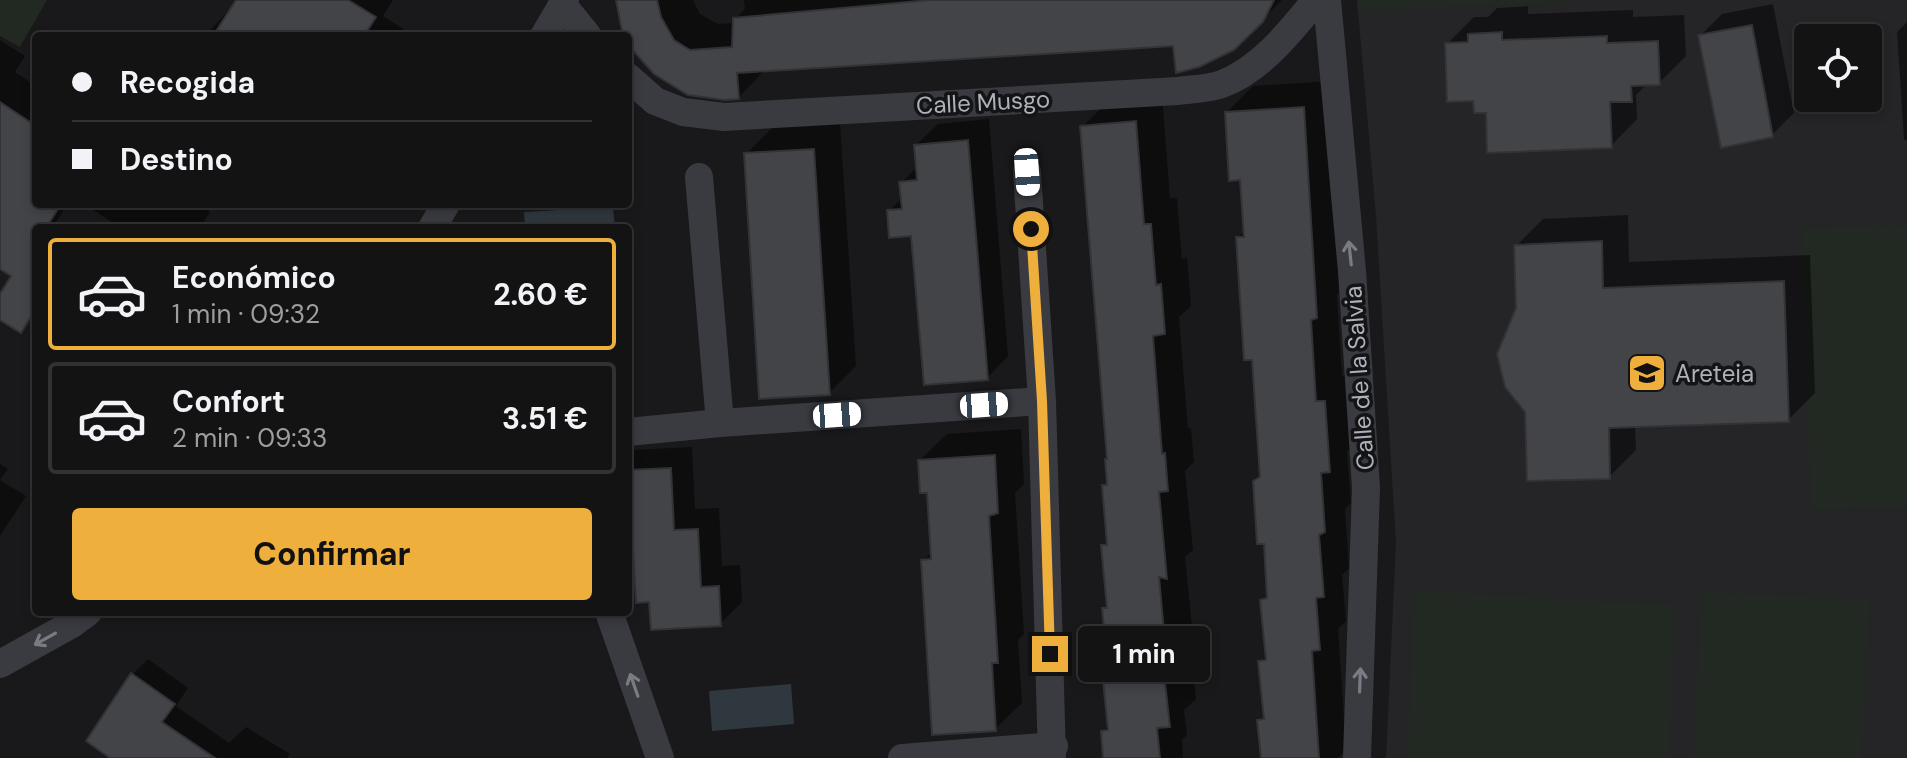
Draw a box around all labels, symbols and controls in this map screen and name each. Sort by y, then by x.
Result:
map controls [1794,24,1882,112]
button: locate [1794,24,1882,112]
text: Recogida [120,63,255,102]
street label: Calle Musgo [915,83,1051,121]
text: Destino [120,140,233,179]
car [1013,147,1041,197]
route start [1013,211,1049,247]
one-way arrow [1343,240,1358,267]
icon: car [76,258,148,330]
text: Económico [172,258,336,297]
text: 2.60 € [493,275,588,314]
street label: Calle de la Salvia [1337,285,1381,471]
text: 1 min · 09:32 [172,297,320,331]
school or university icon: Areteia [1626,352,1668,394]
place label: Areteia [1675,358,1754,389]
icon: car [76,382,148,454]
text: Confort [172,382,285,421]
car [959,391,1009,419]
text: 3.51 € [502,399,588,438]
car [812,401,862,429]
text: 2 min · 09:33 [172,421,327,455]
button: Confirmar [72,508,592,600]
callout: 1 min [1078,626,1210,682]
one-way arrow [33,632,57,647]
route end [1032,636,1068,672]
text: 1 min [1112,637,1176,671]
one-way arrow [1353,667,1368,694]
one-way arrow [626,673,641,698]

